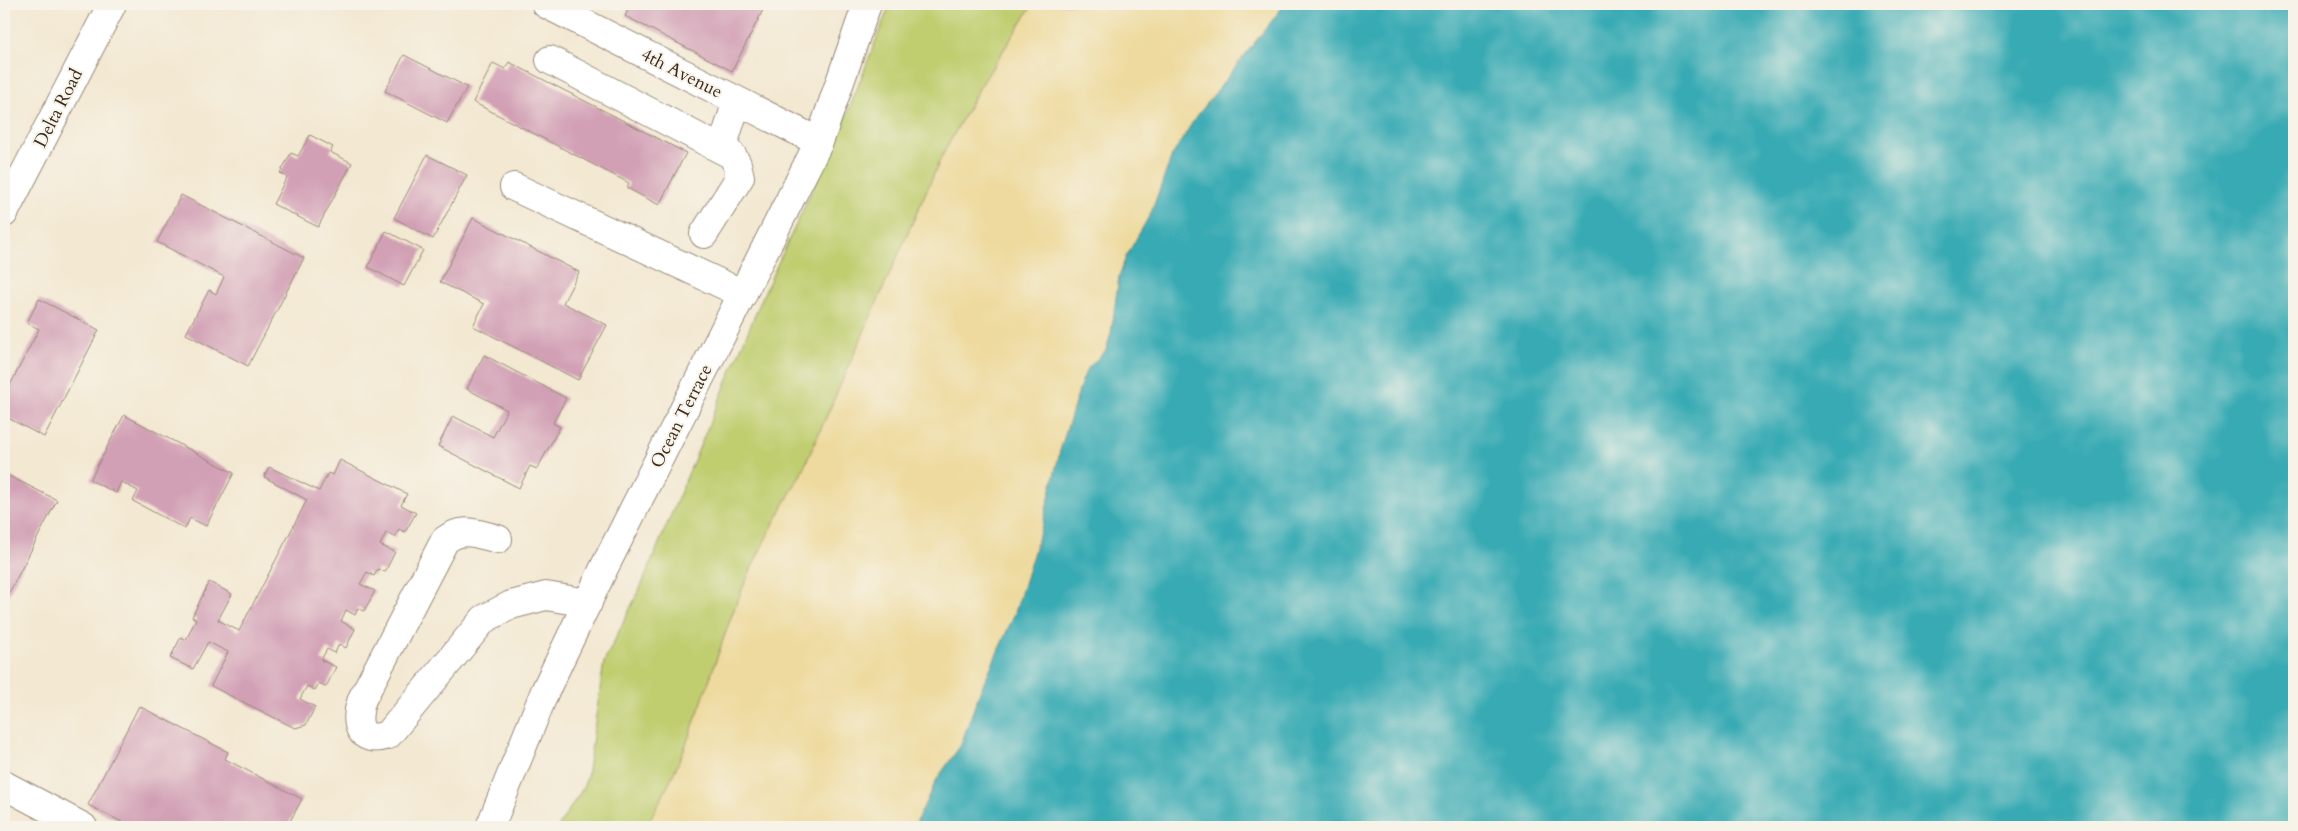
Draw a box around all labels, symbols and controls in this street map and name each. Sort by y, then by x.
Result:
street label: 4th Avenue [637,42,727,105]
street label: Delta Road [28,64,89,152]
street label: Ocean Terrace [645,360,718,472]

